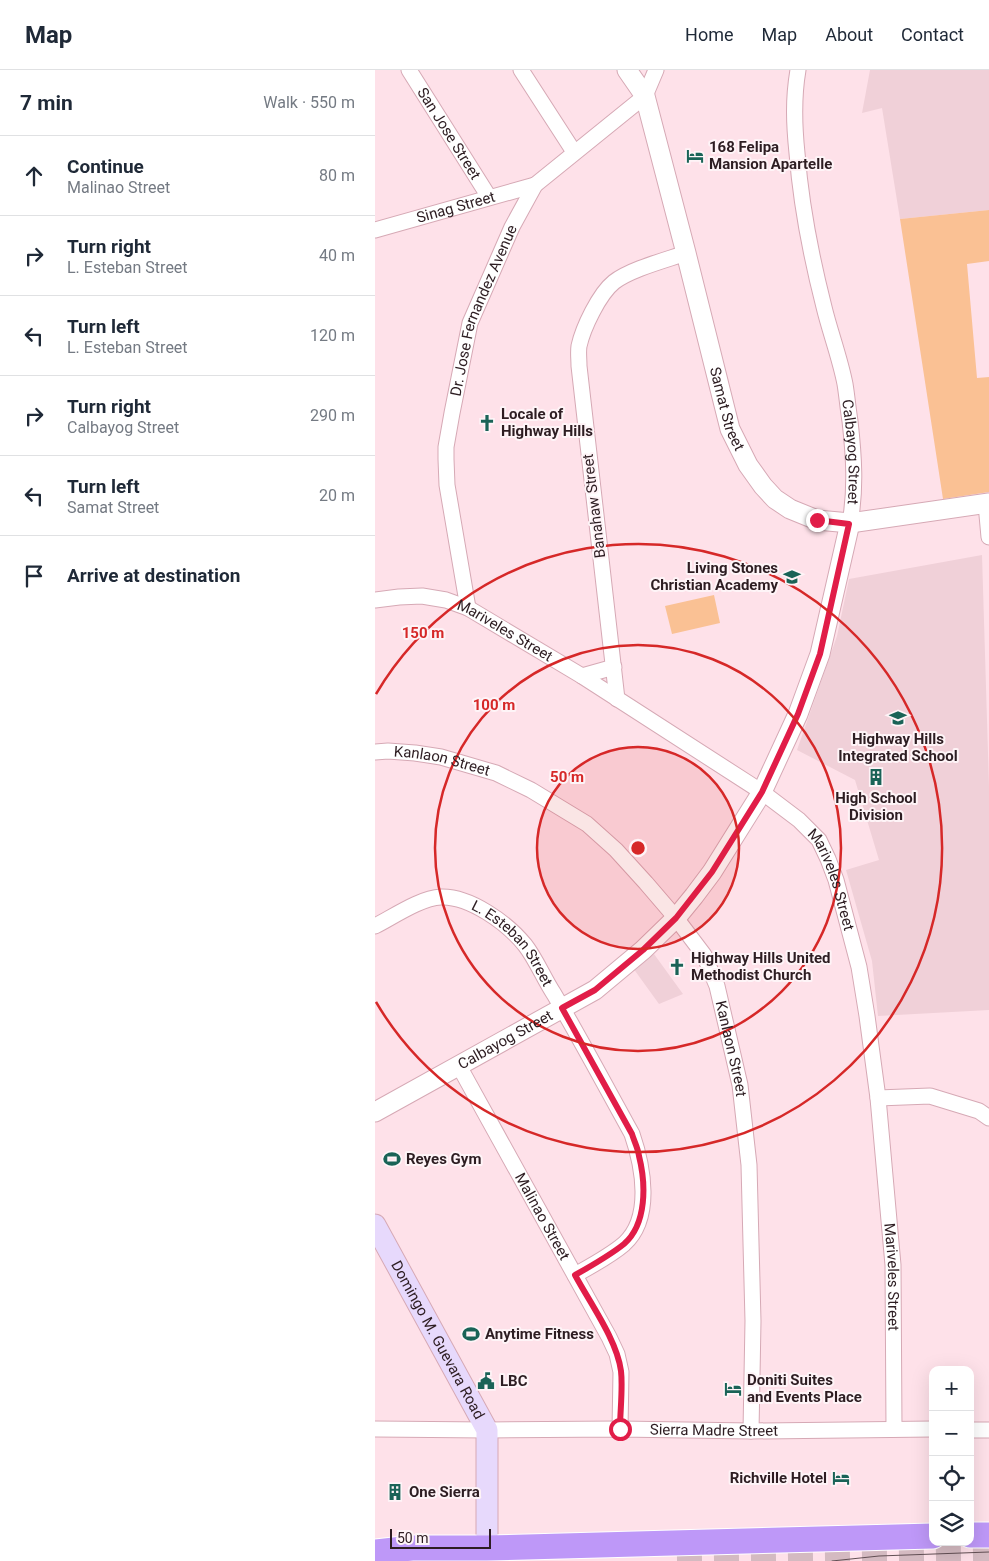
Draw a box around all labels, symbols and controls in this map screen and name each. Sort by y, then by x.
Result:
text: Map [25,21,72,49]
text: Home [685,24,734,45]
text: Map [762,24,797,45]
text: About [825,24,873,45]
text: Contact [901,24,964,45]
street label: San Jose Street [413,84,485,183]
text: 7 min [20,91,73,115]
text: Walk · 550 m [263,93,355,112]
place label: 168 Felipa Mansion Apartelle [709,138,832,173]
hotel icon: 168 Felipa Mansion Apartelle [685,146,705,166]
text: Continue [67,155,144,178]
icon: ahead [20,162,48,190]
text: 80 m [319,166,355,185]
text: Malinao Street [67,178,170,197]
street label: Sinag Street [415,188,497,227]
street label: Dr. Jose Fernandez Avenue [447,222,521,398]
text: Turn right [67,235,151,258]
icon: right [20,242,48,270]
text: 40 m [319,246,355,265]
text: L. Esteban Street [67,258,188,277]
text: Turn left [67,315,140,338]
icon: left [20,322,48,350]
text: 120 m [310,326,355,345]
text: L. Esteban Street [67,338,188,357]
street label: Samat Street [706,365,748,454]
text: Turn right [67,395,151,418]
street label: Calbayog Street [838,398,863,505]
icon: right [20,402,48,430]
place label: Locale of Highway Hills [501,405,593,440]
text: 290 m [310,406,355,425]
church icon: Locale of Highway Hills [477,413,497,433]
text: Calbayog Street [67,418,179,437]
street label: Banahaw Street [579,453,609,559]
text: Turn left [67,475,140,498]
icon: left [20,482,48,510]
text: 20 m [319,486,355,505]
text: Samat Street [67,498,159,517]
route end [806,509,829,532]
place label: Living Stones Christian Academy [650,559,778,594]
icon: arrive [20,562,48,590]
text: Arrive at destination [67,564,240,587]
school or university icon: Living Stones Christian Academy [782,567,802,587]
street label: Mariveles Street [455,596,556,665]
text: 150 m [402,624,444,642]
text: 100 m [473,696,515,714]
school or university icon: Highway Hills Integrated School [888,708,908,728]
place label: Highway Hills Integrated School [838,730,958,765]
street label: Kanlaon Street [393,742,492,780]
building icon: High School Division [866,767,886,787]
text: 50 m [550,768,584,786]
place label: High School Division [835,789,917,824]
street label: Mariveles Street [804,825,858,933]
centre of rings [629,839,647,857]
street label: L. Esteban Street [469,896,556,990]
place label: Highway Hills United Methodist Church [691,949,831,984]
church icon: Highway Hills United Methodist Church [667,957,687,977]
street label: Kanlaon Street [712,999,750,1098]
street label: Calbayog Street [455,1006,556,1073]
sports icon: Reyes Gym [382,1149,402,1169]
place label: Reyes Gym [406,1150,481,1168]
street label: Malinao Street [511,1170,574,1263]
street label: Mariveles Street [880,1222,902,1331]
street label: Domingo M. Guevara Road [387,1258,488,1422]
sports icon: Anytime Fitness [461,1324,481,1344]
place label: Anytime Fitness [485,1325,594,1343]
map controls [929,1366,974,1546]
button: + [929,1366,974,1411]
public building icon: LBC [476,1371,496,1391]
place label: Doniti Suites and Events Place [747,1371,862,1406]
place label: LBC [500,1372,528,1390]
hotel icon: Doniti Suites and Events Place [723,1379,743,1399]
button: − [929,1411,974,1456]
route start [609,1418,632,1441]
street label: Sierra Madre Street [650,1420,778,1440]
button: locate [929,1456,974,1501]
hotel icon: Richville Hotel [831,1468,851,1488]
place label: Richville Hotel [730,1469,827,1487]
building icon: One Sierra [385,1482,405,1502]
place label: One Sierra [409,1483,480,1501]
button: layers [929,1501,974,1546]
scale bar [390,1526,491,1549]
text: 50 m [397,1530,429,1546]

